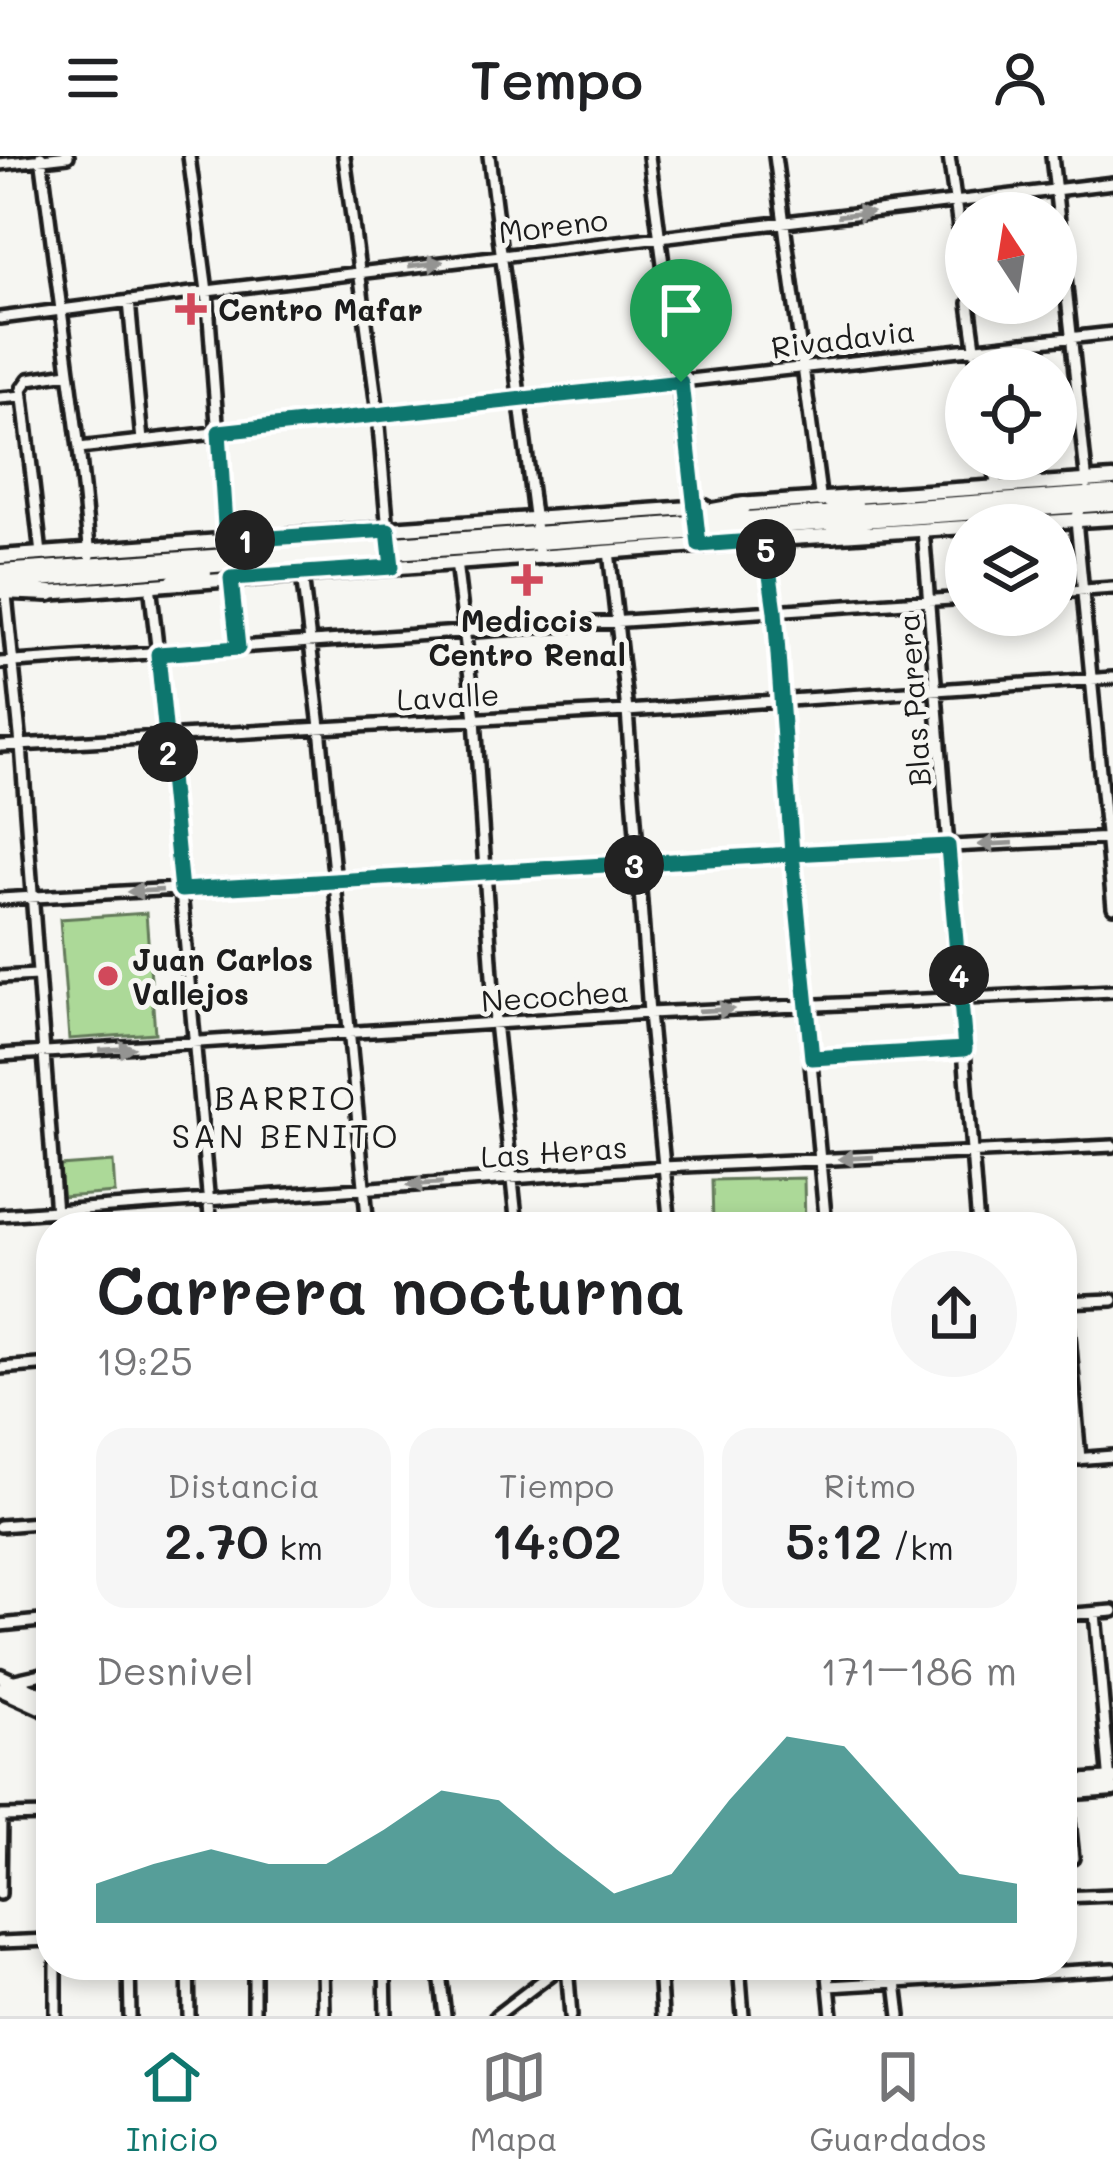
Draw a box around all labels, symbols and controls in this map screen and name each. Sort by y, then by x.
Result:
text: Tempo [470,43,643,114]
icon: menu [60,45,126,111]
icon: person [987,45,1053,111]
north arrow [945,192,1077,324]
map controls [945,192,1077,636]
street label: Moreno [496,198,610,252]
one-way arrow [836,204,874,223]
one-way arrow [407,255,445,274]
pin [630,259,732,382]
icon: arrive [648,277,714,343]
place label: Centro Mafar [218,289,423,329]
marker: Centro Mafar [175,293,207,325]
street label: Rivadavia [769,309,917,367]
button: locate [945,348,1077,480]
button: layers [945,504,1077,636]
pin: 1 [215,510,275,570]
text: 1 [238,518,252,561]
pin: 5 [736,519,796,579]
text: 5 [756,527,776,570]
marker: Mediccis Centro Renal [511,564,543,596]
place label: Mediccis Centro Renal [428,600,626,674]
street label: Blas Parera [887,612,939,788]
street label: Lavalle [396,673,500,719]
pin: 2 [138,722,198,782]
text: 2 [159,730,177,773]
pin: 3 [604,835,664,895]
one-way arrow [976,835,1014,854]
text: 3 [624,843,644,886]
one-way arrow [126,882,164,901]
place label: Juan Carlos Vallejos [132,939,313,1013]
pin: 4 [929,945,989,1005]
text: 4 [949,953,969,996]
marker: Juan Carlos Vallejos [95,963,121,989]
street label: Necochea [480,970,630,1020]
one-way arrow [698,1000,736,1019]
one-way arrow [99,1039,137,1058]
district label: BARRIO SAN BENITO [171,1075,401,1156]
street label: Las Heras [479,1126,629,1176]
one-way arrow [836,1149,874,1168]
one-way arrow [406,1175,443,1194]
text: Carrera nocturna [96,1246,686,1332]
button: share [891,1251,1017,1377]
text: 19:25 [96,1334,193,1385]
text: Distancia [167,1463,320,1506]
text: Tiempo [499,1463,614,1506]
text: Ritmo [824,1463,915,1506]
text: 2.70 [164,1506,269,1573]
text: 14:02 [491,1506,622,1573]
text: 5:12 [785,1506,882,1573]
text: km [269,1525,323,1568]
text: /km [882,1525,954,1568]
text: Desnivel [96,1644,254,1695]
text: 171–186 m [820,1644,1017,1695]
tab: Inicio [126,2044,218,2159]
tab: Mapa [470,2044,558,2159]
tab: Guardados [809,2044,987,2159]

